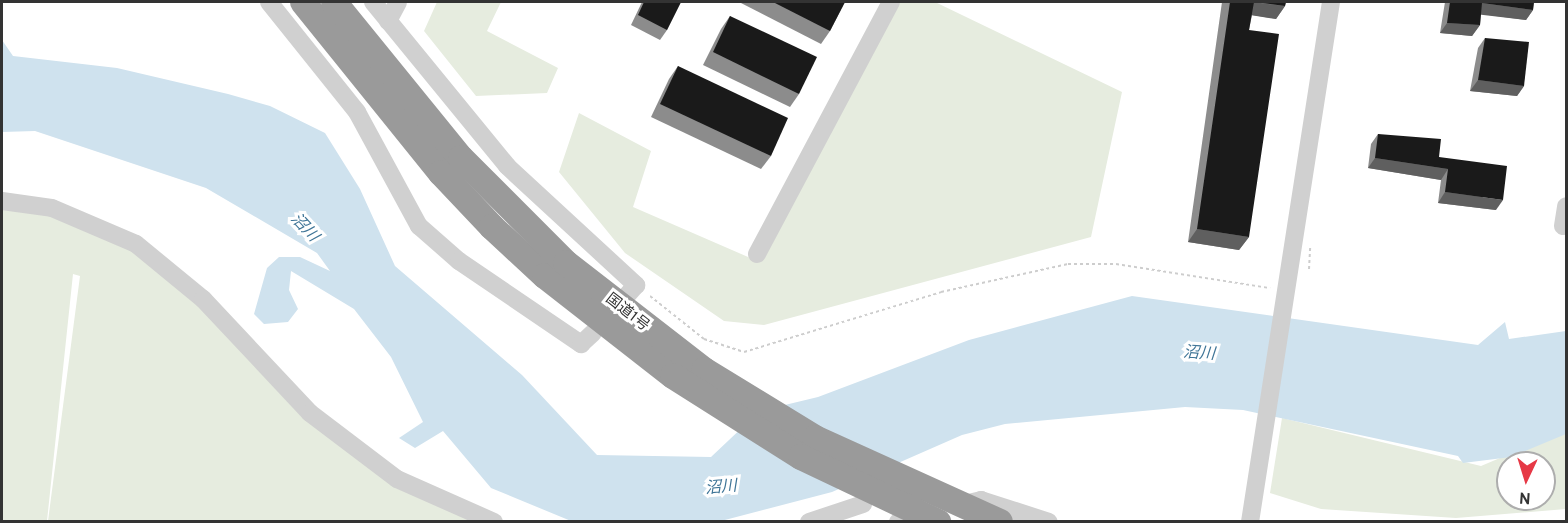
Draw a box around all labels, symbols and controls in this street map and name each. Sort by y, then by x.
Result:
water label: 沼川 [286,210,322,246]
street label: 国道1号 [602,290,652,336]
water label: 沼川 [1182,343,1216,365]
north arrow [1496,451,1556,511]
water label: 沼川 [704,477,738,499]
text: N [1518,487,1531,507]

